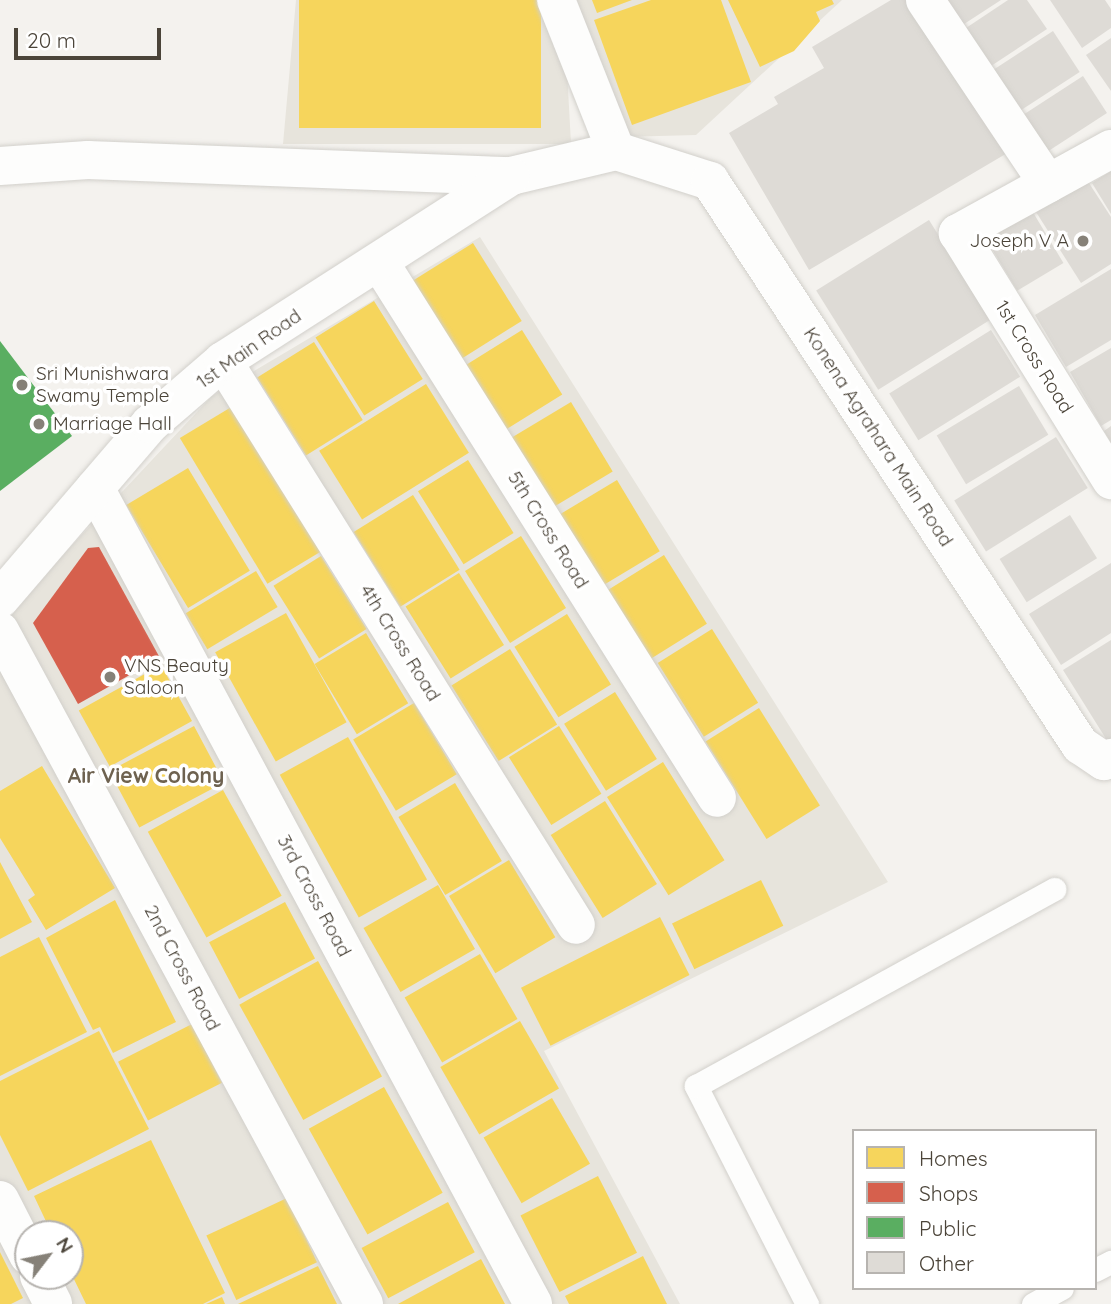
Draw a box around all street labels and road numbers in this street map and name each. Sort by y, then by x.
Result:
street label: 1st Cross Road [990,296,1078,418]
street label: 1st Main Road [192,305,306,393]
street label: Konena Agrahara Main Road [799,323,957,551]
street label: 5th Cross Road [503,467,593,593]
street label: 4th Cross Road [355,580,445,706]
street label: 3rd Cross Road [272,831,356,961]
street label: 2nd Cross Road [139,901,225,1035]

